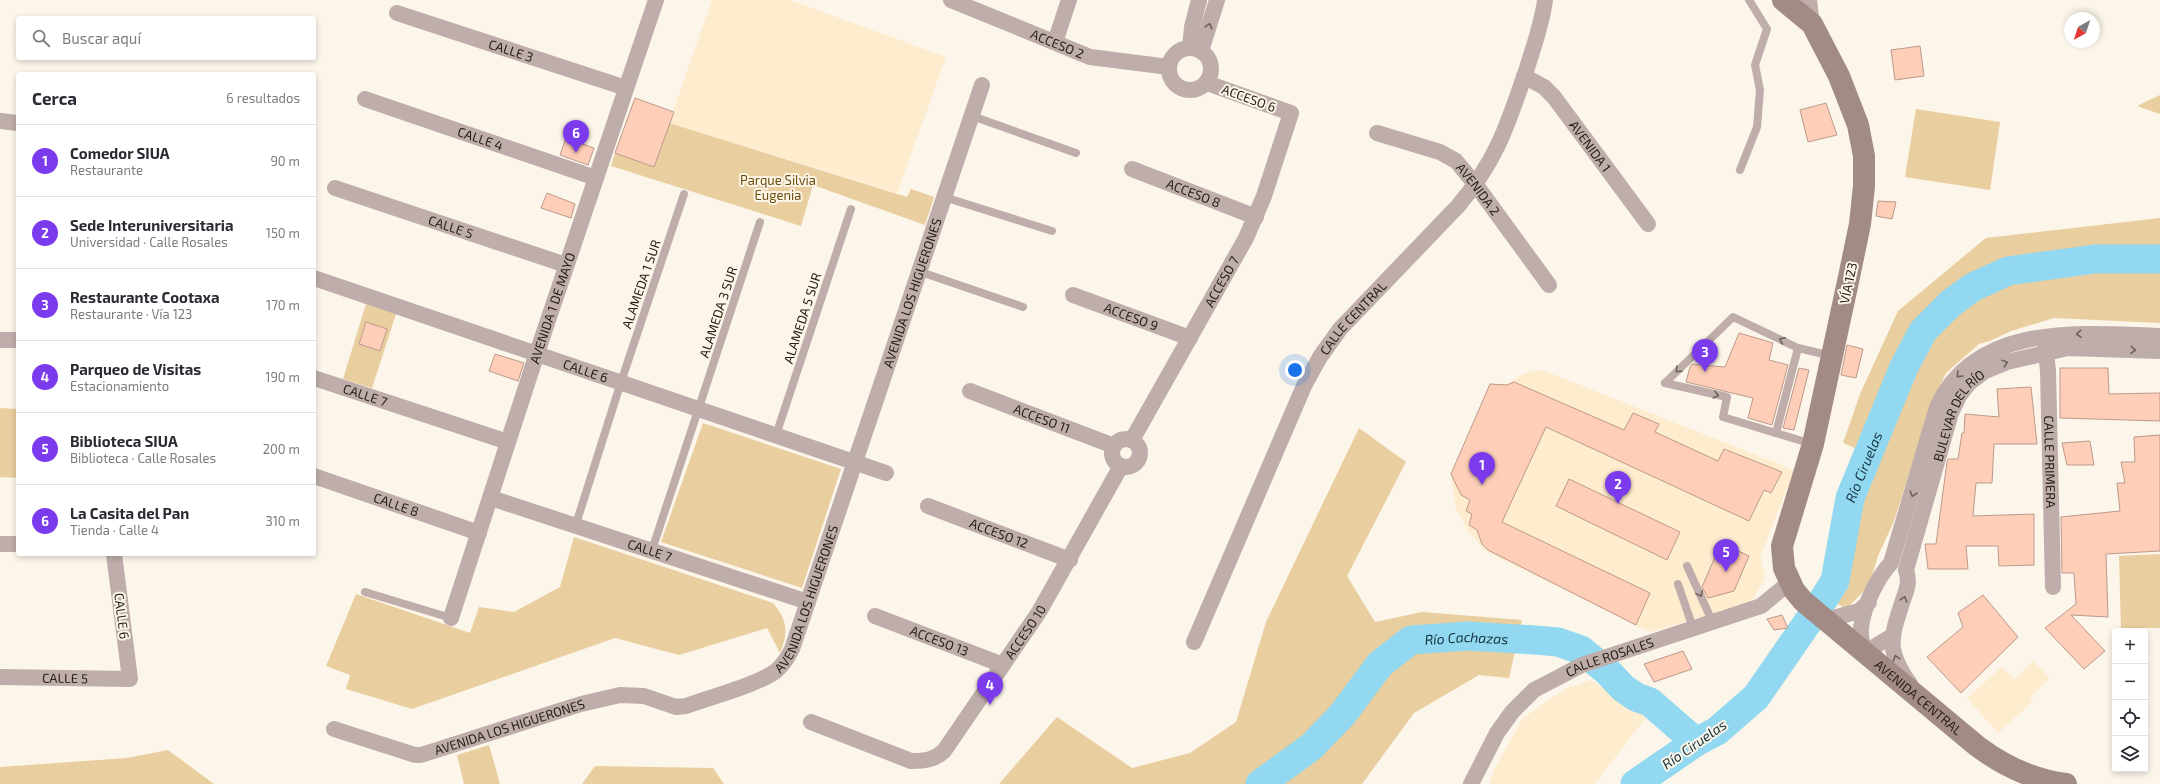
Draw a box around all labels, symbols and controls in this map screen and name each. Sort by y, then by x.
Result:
north arrow [2064,12,2100,48]
search box [16,16,316,60]
one-way arrow [1204,22,1213,29]
street label: ACCESO 2 [1028,26,1086,62]
icon: search [30,27,52,49]
text: Buscar aquí [62,29,141,47]
street label: CALLE 3 [487,36,536,65]
street label: ACCESO 6 [1220,81,1278,115]
text: Cerca [32,88,77,108]
text: 6 resultados [226,90,300,106]
street label: AVENIDA 1 [1566,117,1615,175]
pin: 6 [563,120,589,153]
street label: CALLE 4 [456,123,505,154]
text: Comedor SIUA [70,144,170,162]
text: 1 [42,153,48,169]
text: 90 m [270,153,300,169]
street label: AVENIDA 2 [1453,160,1503,218]
text: Restaurante [70,162,143,178]
park label: Parque Silvia Eugenia [740,172,816,203]
street label: ACCESO 8 [1164,175,1223,211]
street label: CALLE 5 [426,212,475,241]
text: Sede Interuniversitaria [70,216,234,234]
street label: AVENIDA LOS HIGUERONES [879,216,945,370]
text: 2 [41,225,49,241]
text: 150 m [266,225,300,241]
text: Universidad · Calle Rosales [70,234,228,250]
street label: ALAMEDA 1 SUR [618,237,664,331]
street label: AVENIDA 1 DE MAYO [526,250,578,366]
street label: ACCESO 7 [1201,253,1242,310]
street label: VÍA 123 [1835,261,1860,305]
street label: ALAMEDA 3 SUR [696,264,740,360]
street label: ALAMEDA 5 SUR [780,271,824,365]
street label: CALLE CENTRAL [1316,277,1390,358]
text: Restaurante Cootaxa [70,288,220,306]
text: 3 [41,297,49,313]
text: 170 m [266,297,300,313]
street label: ACCESO 9 [1102,299,1160,334]
text: Restaurante · Vía 123 [70,306,192,322]
one-way arrow [2076,330,2082,338]
one-way arrow [1779,337,1786,345]
pin: 3 [1692,339,1718,372]
one-way arrow [2130,346,2136,354]
street label: CALLE 6 [561,356,610,386]
text: Parqueo de Visitas [70,360,201,378]
your location [1285,360,1305,380]
one-way arrow [2002,360,2009,368]
one-way arrow [1675,365,1683,373]
street label: BULEVAR DEL RÍO [1929,366,1988,463]
text: 4 [41,369,49,385]
text: 190 m [265,369,300,385]
one-way arrow [1956,370,1964,378]
text: Estacionamiento [70,378,169,394]
street label: CALLE 7 [341,380,390,410]
one-way arrow [1713,390,1720,398]
street label: ACCESO 11 [1011,400,1072,437]
street label: CALLE PRIMERA [2041,415,2059,509]
water label: Río Ciruelas [1841,429,1885,505]
text: Biblioteca SIUA [70,432,178,450]
text: 5 [41,441,49,457]
text: 200 m [263,441,300,457]
text: Biblioteca · Calle Rosales [70,450,216,466]
pin: 1 [1469,452,1495,485]
pin: 2 [1605,471,1631,504]
street label: CALLE 8 [371,489,421,520]
one-way arrow [1909,491,1917,497]
text: La Casita del Pan [70,504,189,522]
text: 6 [41,513,49,529]
text: 310 m [265,513,300,529]
street label: ACCESO 12 [967,515,1031,551]
text: Tienda · Calle 4 [70,522,159,538]
street label: AVENIDA LOS HIGUERONES [771,523,841,676]
street label: CALLE 7 [625,535,674,565]
pin: 5 [1713,539,1739,572]
one-way arrow [1695,590,1703,598]
street label: CALLE 6 [111,592,133,640]
one-way arrow [1899,595,1908,602]
street label: ACCESO 10 [1001,602,1049,662]
street label: ACCESO 13 [908,622,971,659]
water label: Río Cachazas [1424,627,1509,648]
map controls [2112,628,2148,772]
button: + [2112,628,2148,664]
street label: CALLE ROSALES [1563,634,1656,680]
one-way arrow [1892,655,1901,662]
street label: AVENIDA CENTRAL [1872,656,1966,739]
button: − [2112,664,2148,700]
street label: CALLE 5 [42,670,88,686]
pin: 4 [977,672,1003,705]
street label: AVENIDA LOS HIGUERONES [432,695,587,758]
button: locate [2112,700,2148,736]
water label: Río Ciruelas [1659,716,1729,772]
button: layers [2112,736,2148,772]

